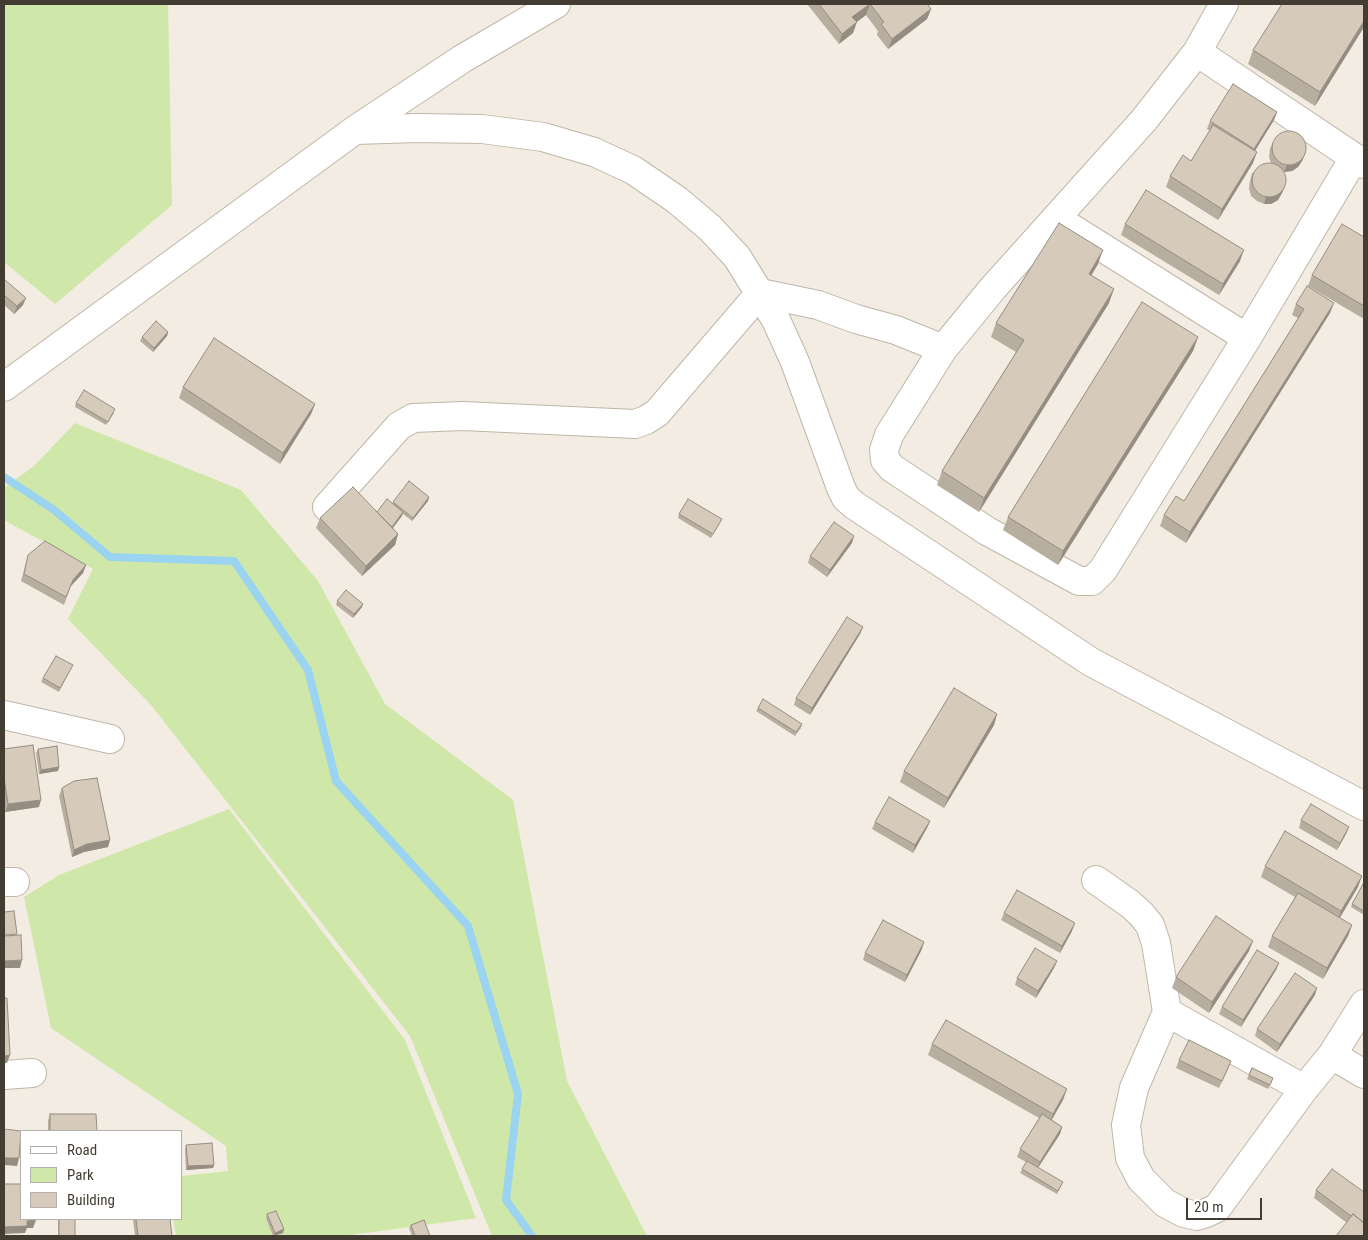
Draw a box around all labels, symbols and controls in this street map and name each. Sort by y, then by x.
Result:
legend [20,1130,182,1220]
text: Road [67,1141,97,1159]
text: Park [67,1166,94,1184]
scale bar [1188,1188,1264,1220]
text: Building [67,1191,115,1209]
text: 20 m [1194,1198,1224,1216]

